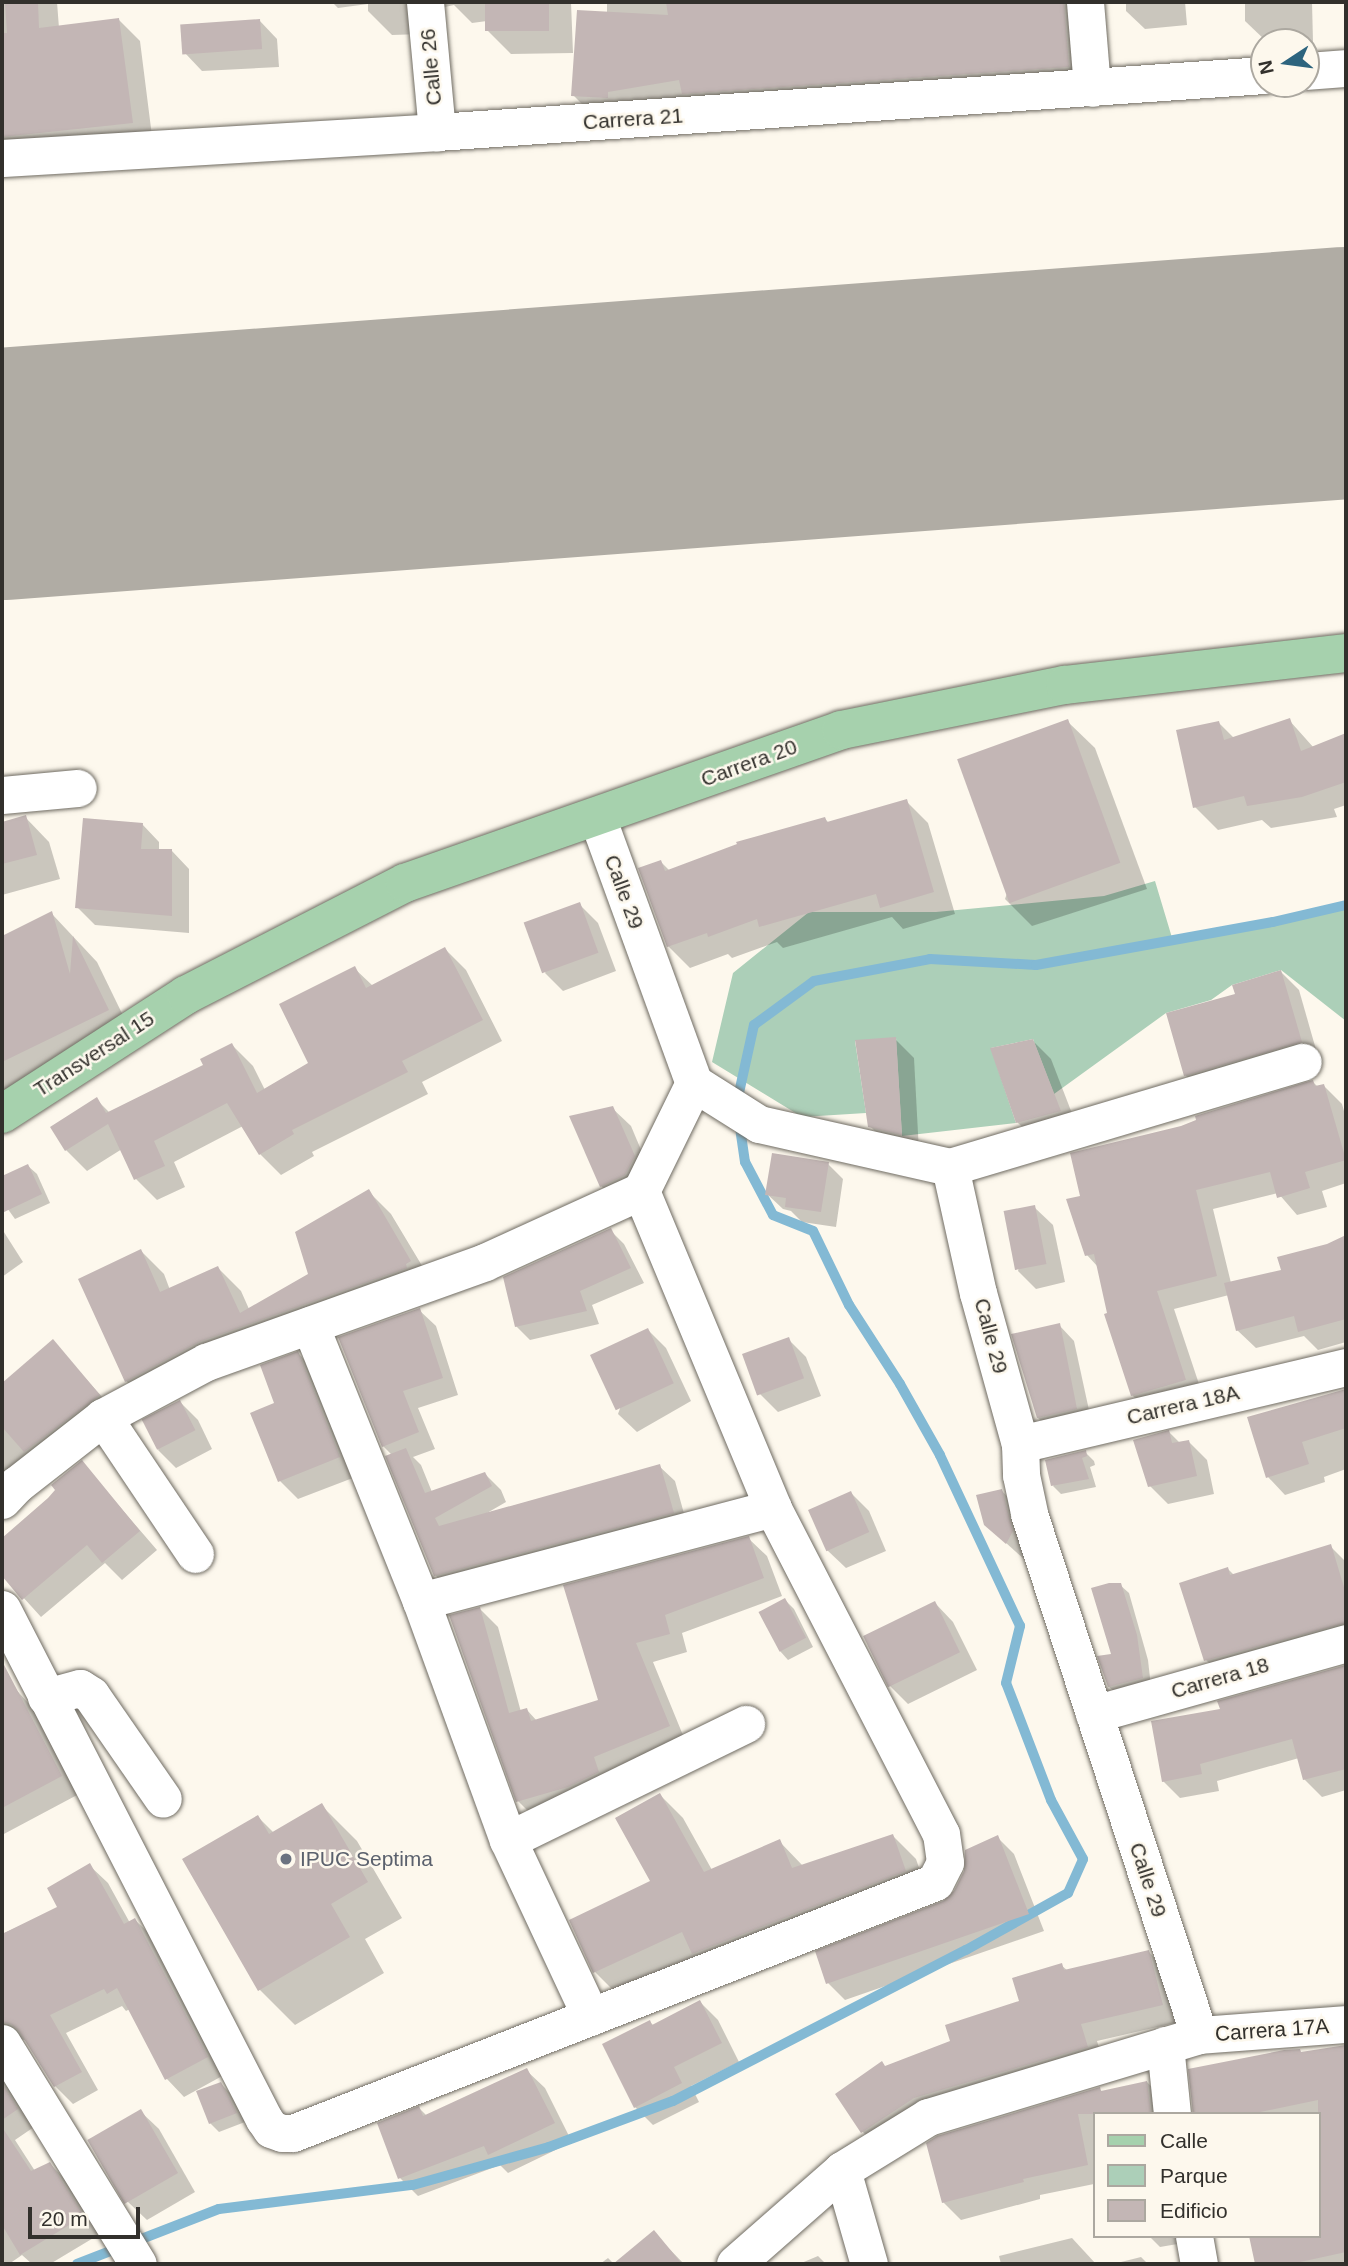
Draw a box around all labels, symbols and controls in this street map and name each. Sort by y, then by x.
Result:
street label: Calle 26 [415,28,447,106]
north arrow [1250,28,1320,98]
text: N [1254,58,1278,76]
street label: Carrera 21 [582,103,684,135]
street label: Carrera 20 [698,734,800,792]
street label: Calle 29 [599,851,649,933]
street label: Transversal 15 [29,1006,159,1102]
street label: Calle 29 [969,1296,1013,1376]
street label: Carrera 18A [1124,1380,1242,1430]
street label: Carrera 18 [1168,1652,1272,1704]
street label: Calle 29 [1124,1839,1172,1921]
place label: IPUC Septima [300,1846,433,1872]
marker: IPUC Septima [278,1851,294,1867]
street label: Carrera 17A [1214,2013,1330,2047]
legend [1092,2112,1320,2238]
text: Calle [1160,2129,1208,2152]
text: Parque [1160,2164,1228,2187]
scale bar [32,2192,144,2236]
text: Edificio [1160,2199,1228,2222]
text: 20 m [41,2207,88,2230]

